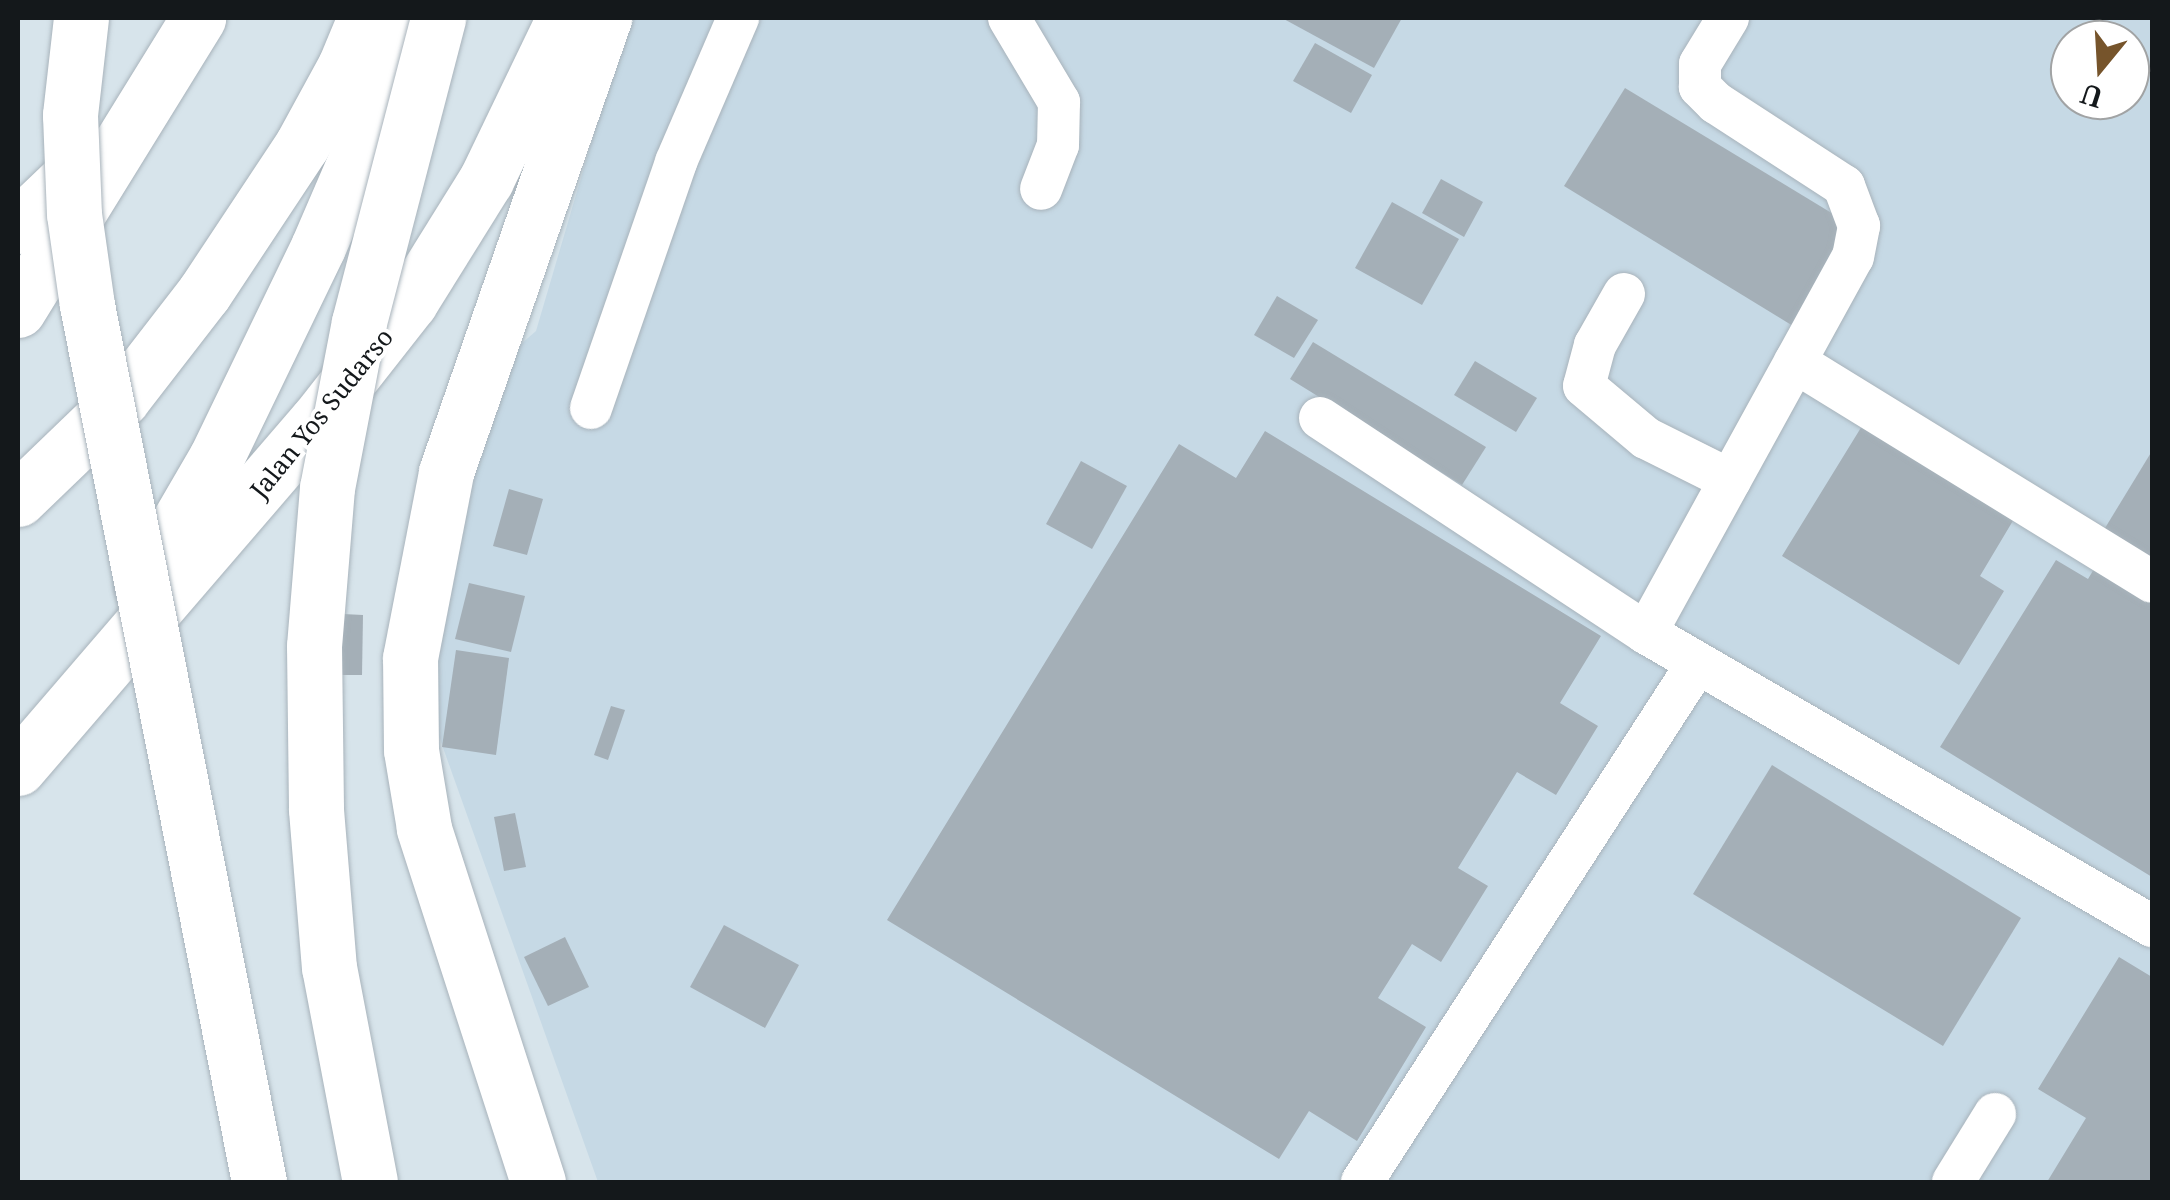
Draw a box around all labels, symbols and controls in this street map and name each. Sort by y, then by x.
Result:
north arrow [2050,20,2150,120]
text: U [2076,75,2107,118]
street label: Jalan Yos Sudarso [243,322,399,504]

